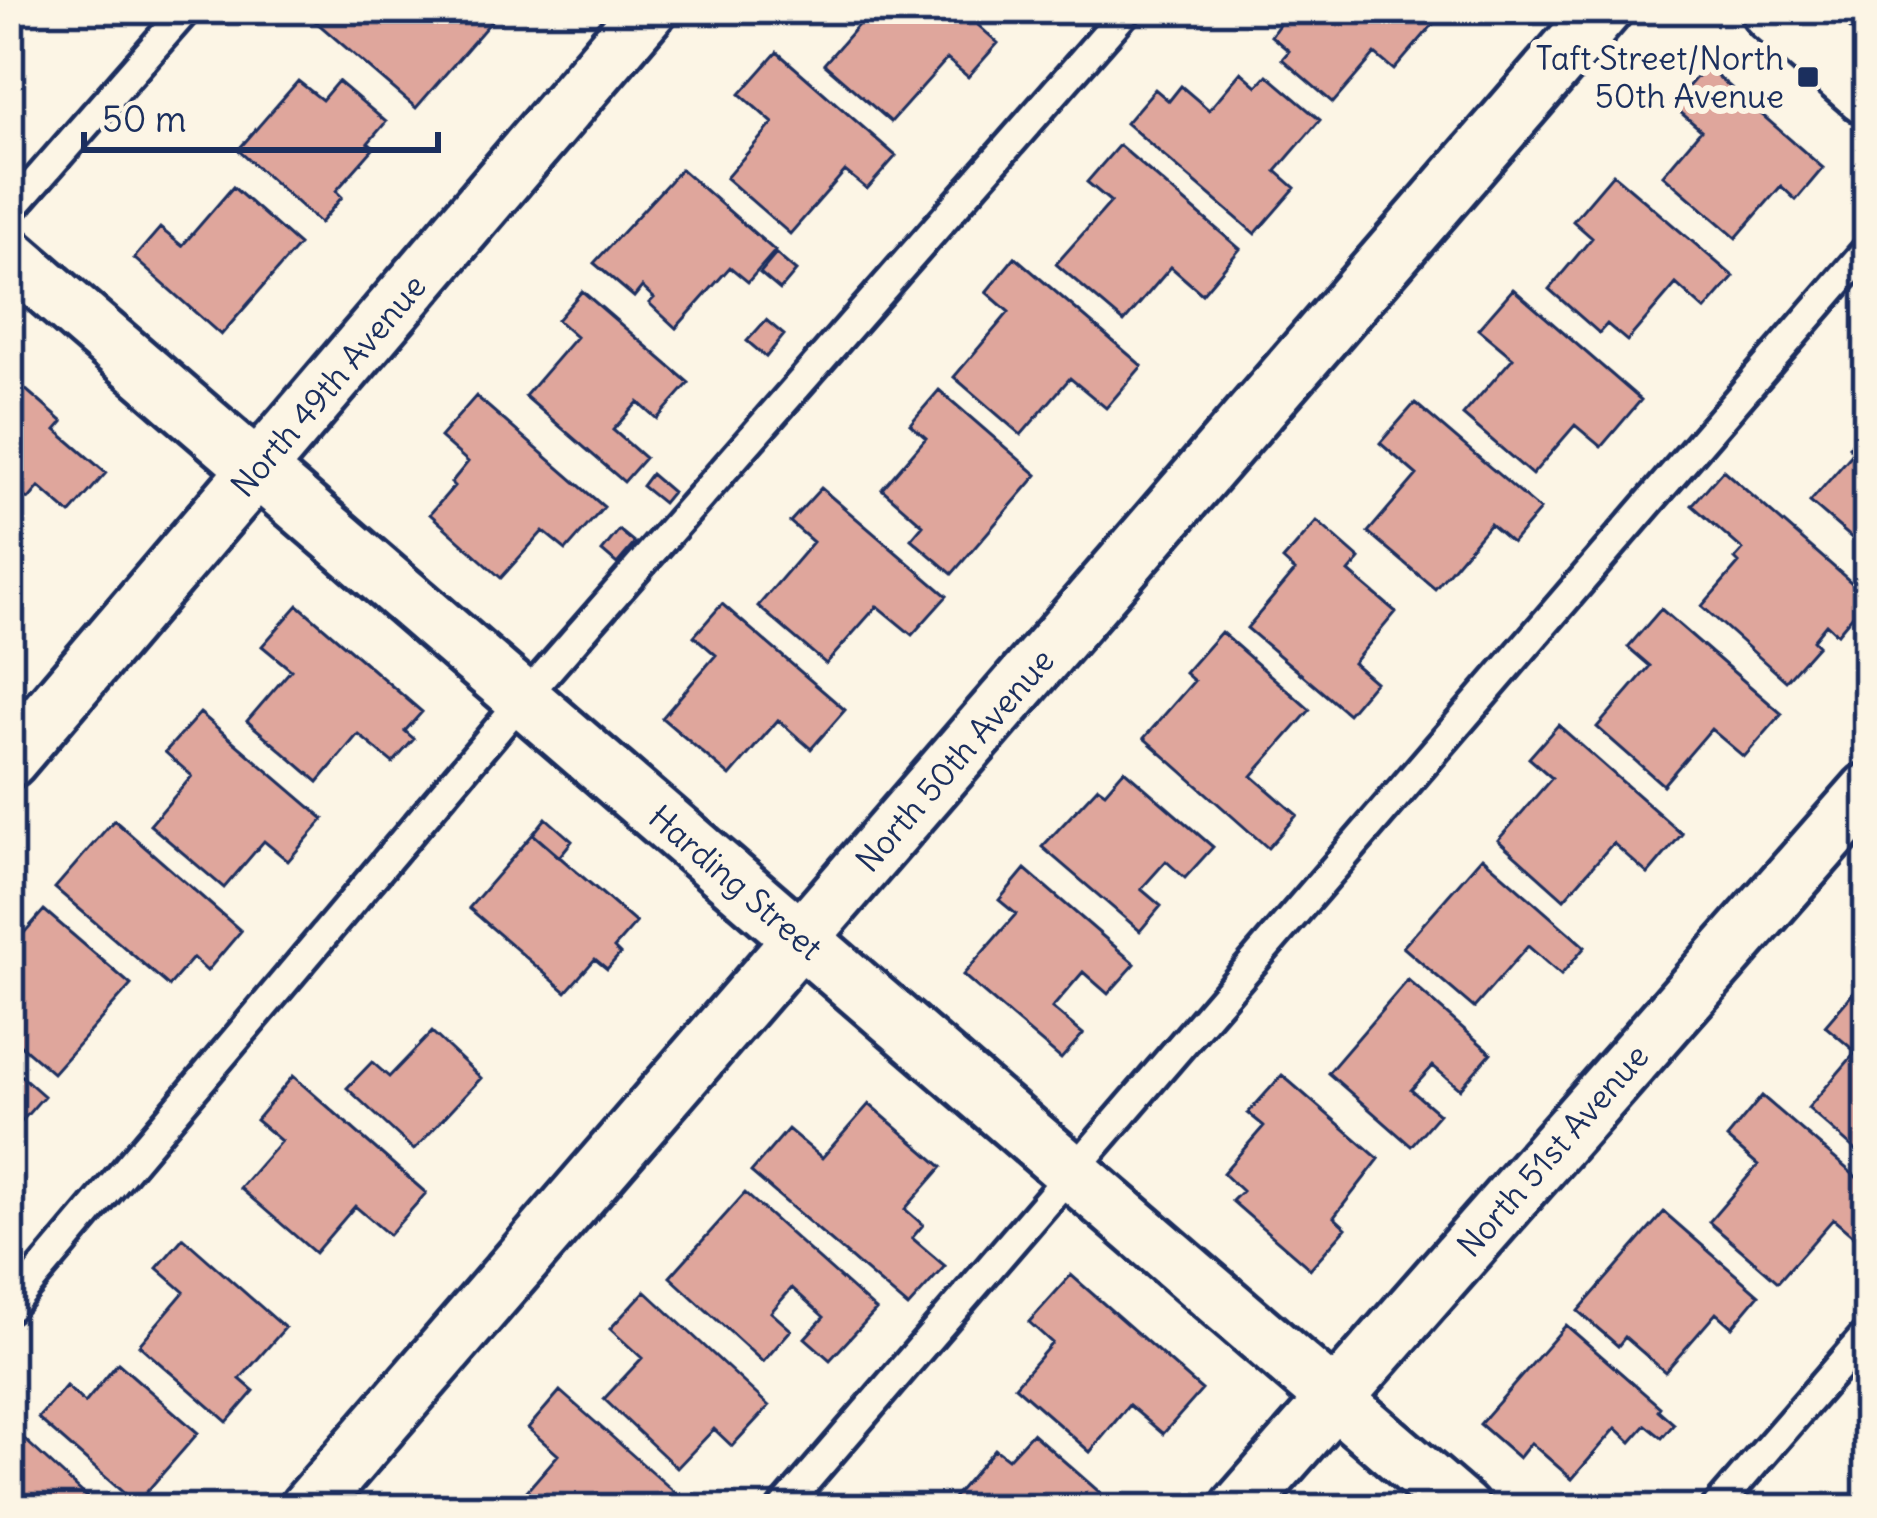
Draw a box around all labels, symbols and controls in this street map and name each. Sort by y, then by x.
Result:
place label: Taft Street/North 50th Avenue [1536,37,1784,117]
marker: Taft Street/North 50th Avenue [1795,64,1821,90]
scale bar [84,78,438,152]
text: 50 m [102,97,187,142]
street label: North 49th Avenue [222,266,435,505]
street label: North 50th Avenue [846,640,1063,881]
street label: Harding Street [640,796,831,969]
street label: North 51st Avenue [1448,1035,1657,1266]

